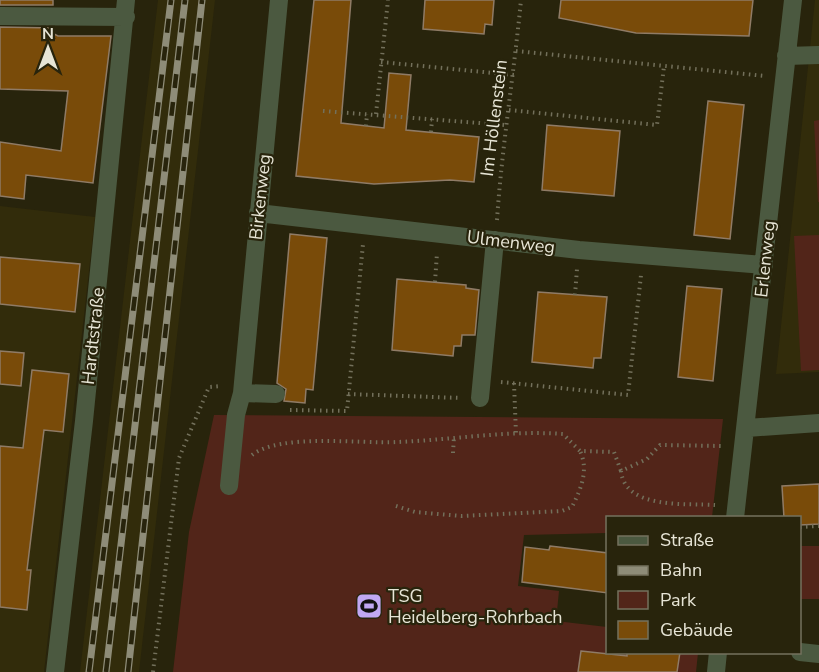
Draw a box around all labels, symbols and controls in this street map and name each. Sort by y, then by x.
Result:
north arrow [18,18,78,78]
text: N [42,23,54,45]
street label: Im Höllenstein [475,58,513,178]
street label: Birkenweg [244,153,276,241]
street label: Erlenweg [749,219,781,299]
street label: Ulmenweg [466,225,556,259]
street label: Hardtstraße [76,286,110,386]
legend [606,516,801,654]
text: Straße [660,528,714,552]
text: Bahn [660,558,702,582]
place label: TSG Heidelberg-Rohrbach [388,584,563,629]
text: Park [660,588,697,612]
sports icon: TSG Heidelberg-Rohrbach [354,591,384,621]
text: Gebäude [660,618,733,642]

